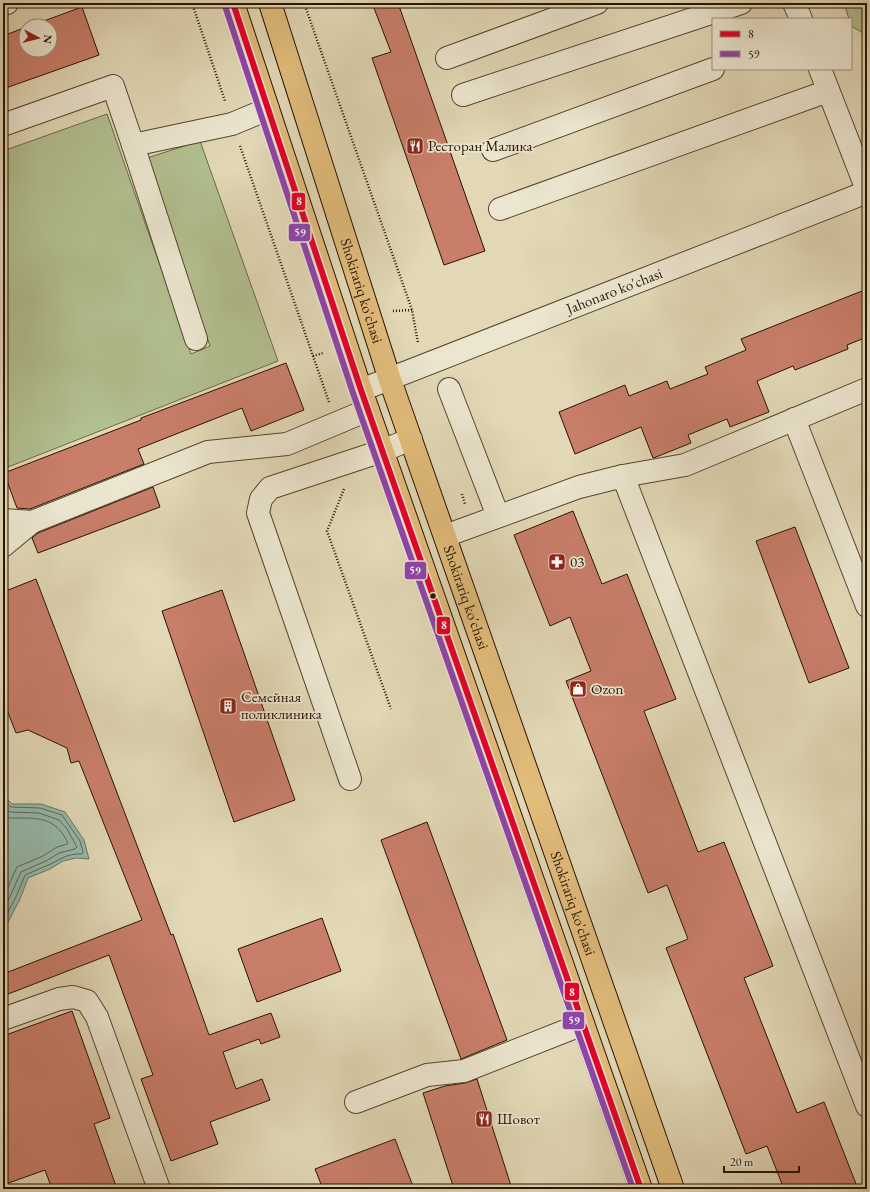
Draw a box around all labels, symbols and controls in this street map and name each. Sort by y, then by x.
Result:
north arrow [18,18,58,58]
legend [712,18,852,70]
text: 8 [748,26,754,42]
text: N [40,34,55,45]
text: 59 [748,46,760,62]
restaurant icon: Ресторан Малика [405,136,425,156]
place label: Ресторан Малика [428,136,532,155]
line badge: 8 [291,192,306,211]
text: 8 [296,194,302,208]
line badge: 59 [288,223,311,242]
text: 59 [294,225,306,239]
street label: Shokirariq ko'chasi [336,236,388,346]
street label: Jahonaro ko'chasi [562,263,665,318]
street label: Shokirariq ko'chasi [440,543,494,652]
pharmacy icon: 03 [547,552,567,572]
place label: 03 [570,552,584,571]
line badge: 59 [404,561,427,580]
text: 59 [409,563,421,577]
unlabelled marker [428,591,438,601]
line badge: 8 [436,616,451,635]
text: 8 [441,618,447,632]
shop icon: Ozon [568,679,588,699]
place label: Ozon [591,679,624,698]
place label: Семейная поликлиника [241,687,322,723]
building icon: Семейная поликлиника [218,696,238,716]
street label: Shokirariq ko'chasi [547,848,601,958]
line badge: 8 [564,982,580,1001]
text: 8 [569,985,575,999]
line badge: 59 [562,1011,585,1030]
text: 59 [568,1013,580,1027]
restaurant icon: Шовот [474,1109,494,1129]
place label: Шовот [497,1109,540,1128]
scale bar [724,1148,799,1174]
text: 20 m [730,1154,754,1170]

